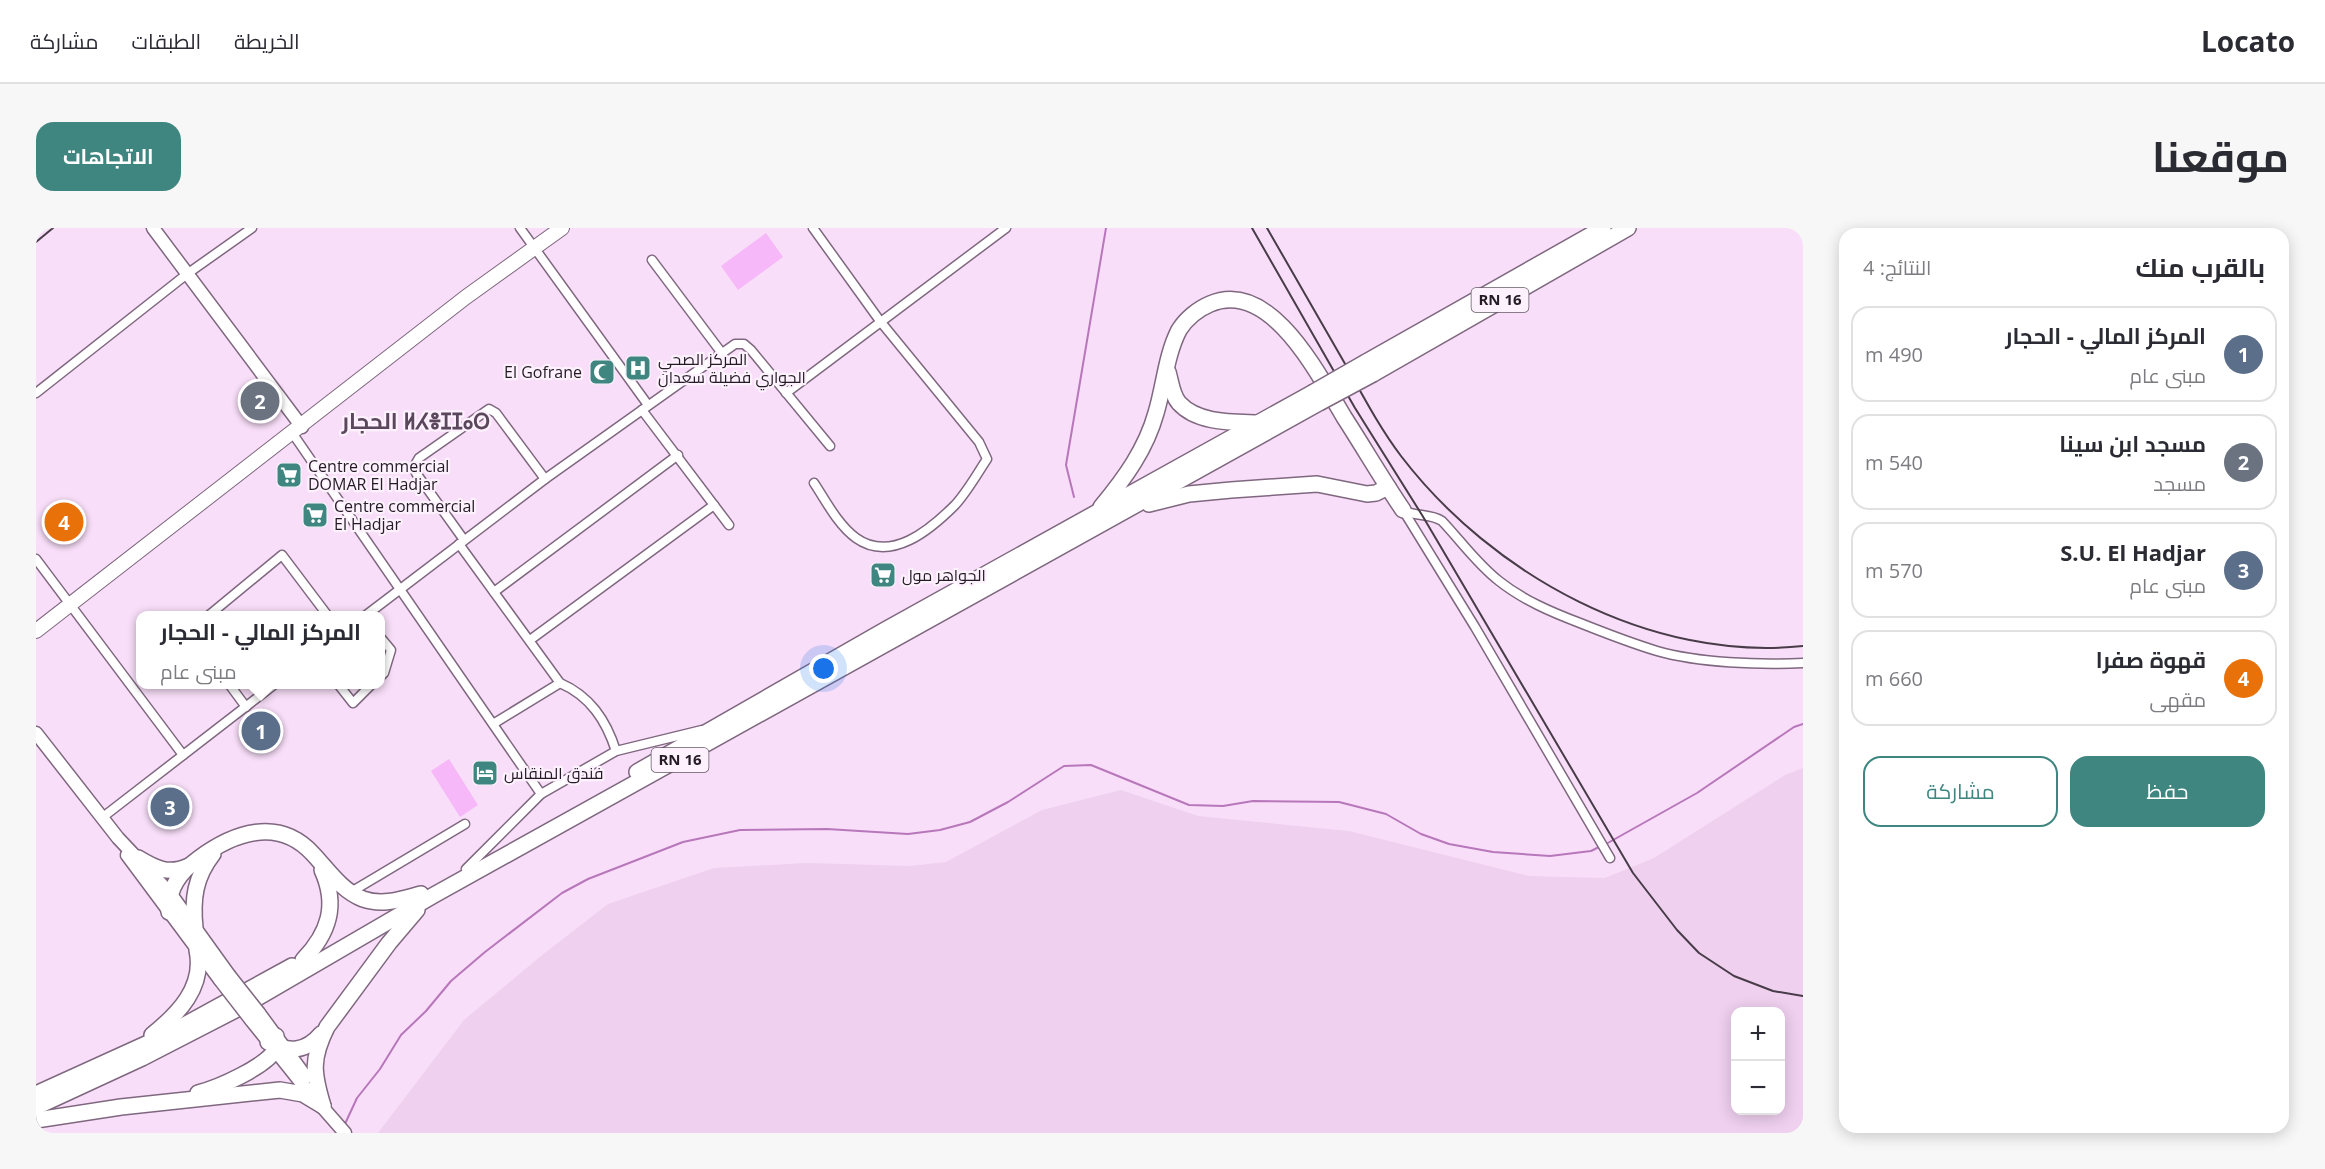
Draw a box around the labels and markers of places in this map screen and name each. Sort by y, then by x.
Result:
place label: المركز الصحي الجواري فضيلة سعدان [658,348,806,391]
hospital icon: المركز الصحي الجواري فضيلة سعدان [623,353,653,383]
mosque icon: El Gofrane [587,357,617,387]
place label: El Gofrane [504,361,582,383]
pin: 2 [240,378,280,423]
place label: Centre commercial DOMAR El Hadjar [308,455,449,495]
supermarket icon: Centre commercial DOMAR El Hadjar [274,460,304,490]
place label: Centre commercial El Hadjar [334,495,475,535]
pin: 4 [45,500,84,544]
supermarket icon: Centre commercial El Hadjar [300,500,330,530]
supermarket icon: الجواهر مول [868,560,898,590]
place label: الجواهر مول [902,564,986,586]
pin: 1 [242,708,280,754]
hotel icon: فندق المنقاس [470,758,500,788]
place label: فندق المنقاس [504,762,603,784]
pin: 3 [150,784,190,830]

